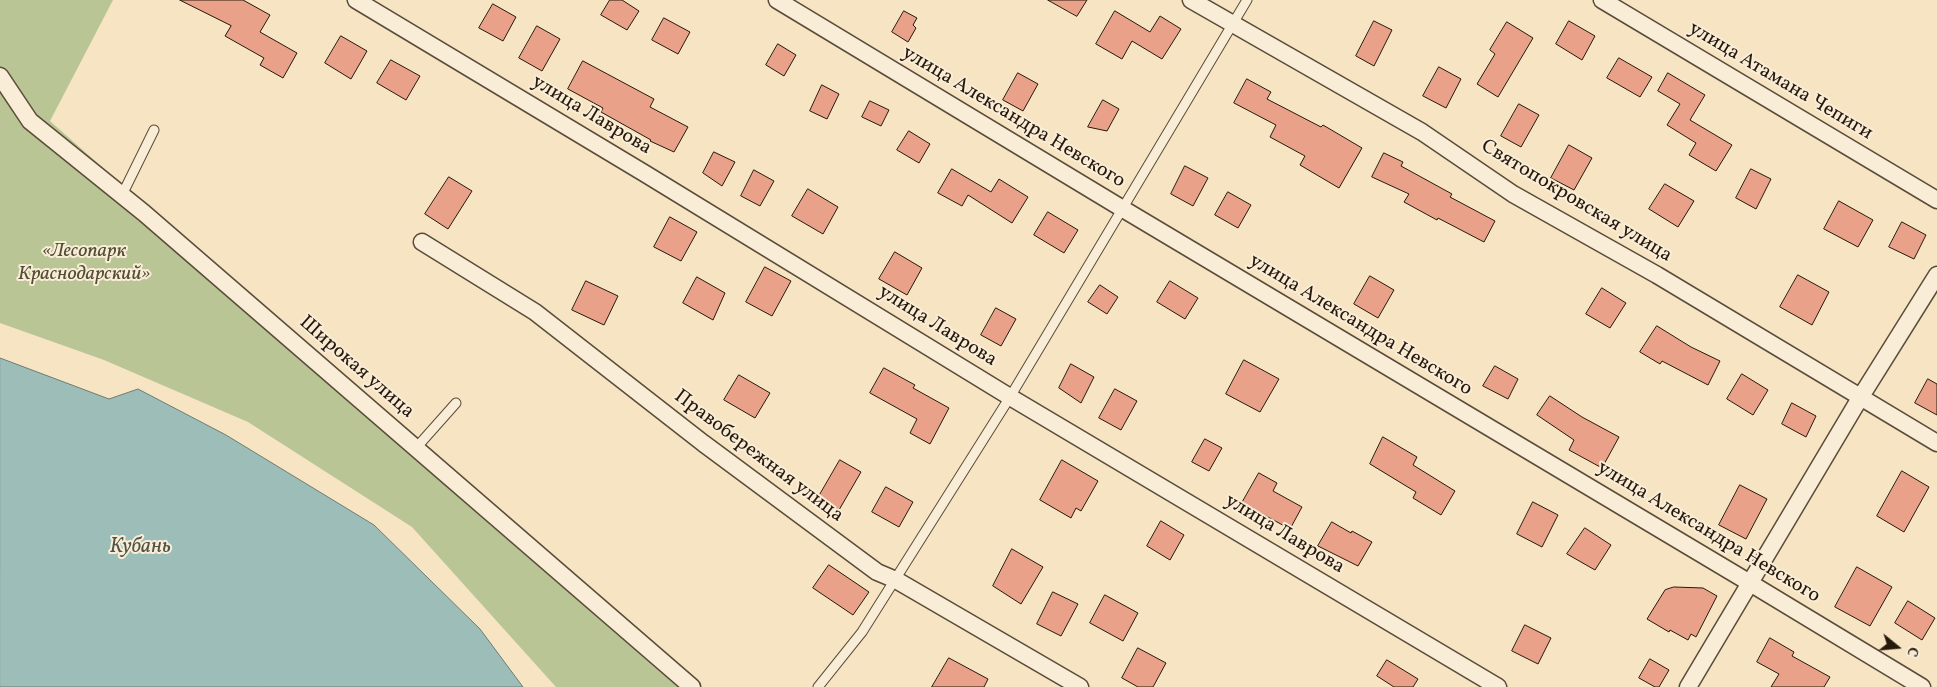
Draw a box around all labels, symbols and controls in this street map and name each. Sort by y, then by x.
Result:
street label: улица Атамана Чепиги [1684,17,1876,147]
street label: улица Александра Невского [897,42,1129,194]
street label: улица Лаврова [527,71,655,161]
street label: Святопокровская улица [1476,135,1676,269]
park label: «Лесопарк Краснодарский» [18,240,150,287]
street label: улица Александра Невского [1244,250,1476,402]
street label: улица Лаврова [873,281,1001,373]
street label: Широкая улица [293,311,419,425]
street label: Правобережная улица [668,385,848,529]
street label: улица Александра Невского [1592,457,1824,609]
street label: улица Лаврова [1220,490,1348,580]
water label: Кубань [109,535,171,561]
north arrow [1872,622,1922,672]
text: С [1901,644,1922,659]

